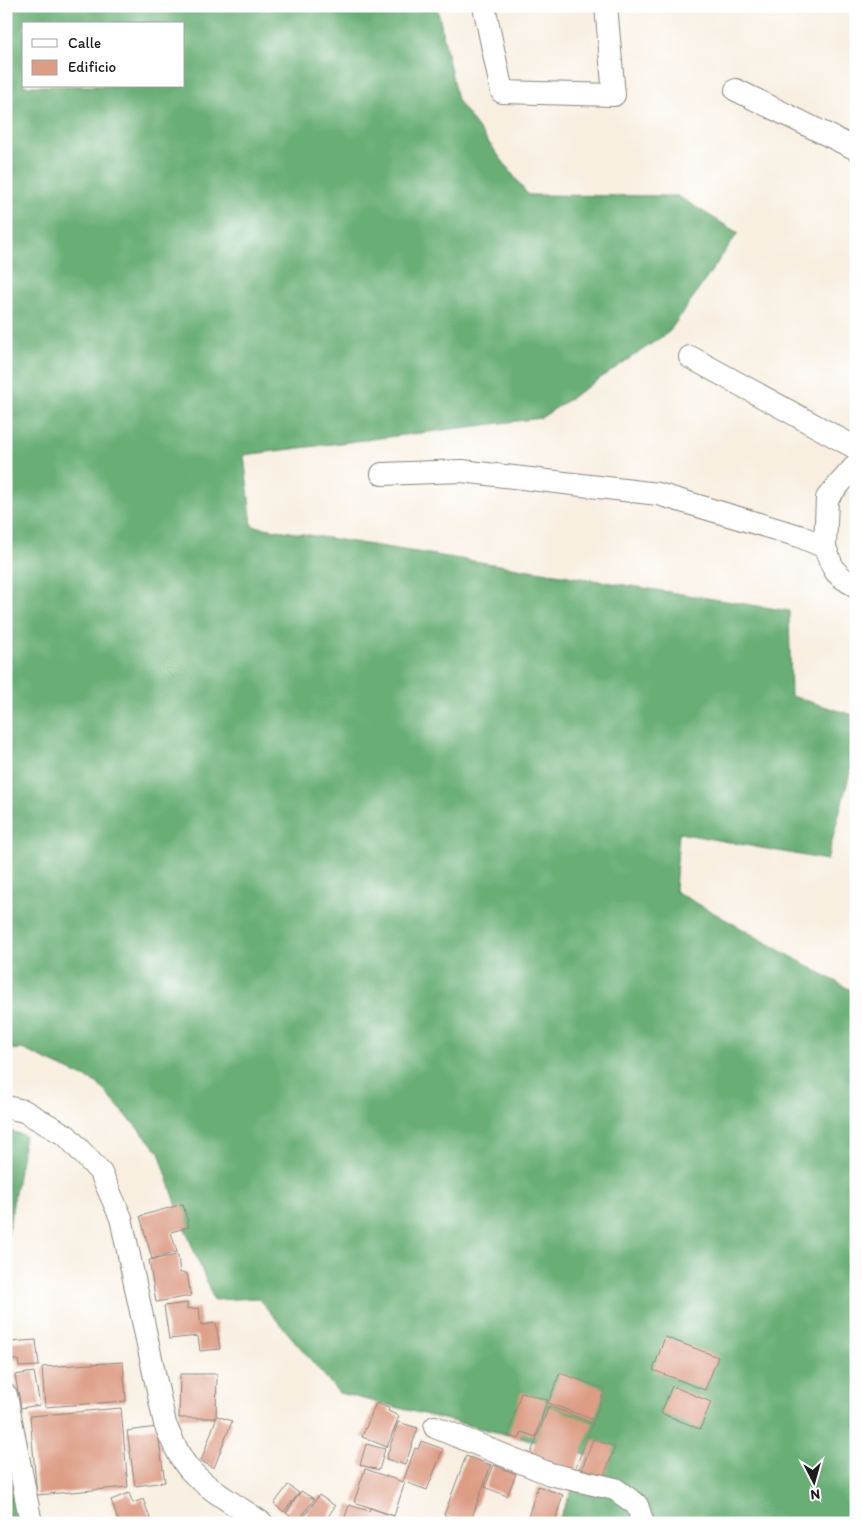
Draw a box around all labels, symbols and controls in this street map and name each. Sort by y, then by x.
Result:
legend [22,22,185,88]
text: Calle [68,34,101,52]
text: Edificio [68,58,116,76]
north arrow [790,1456,840,1506]
text: N [810,1485,821,1503]

